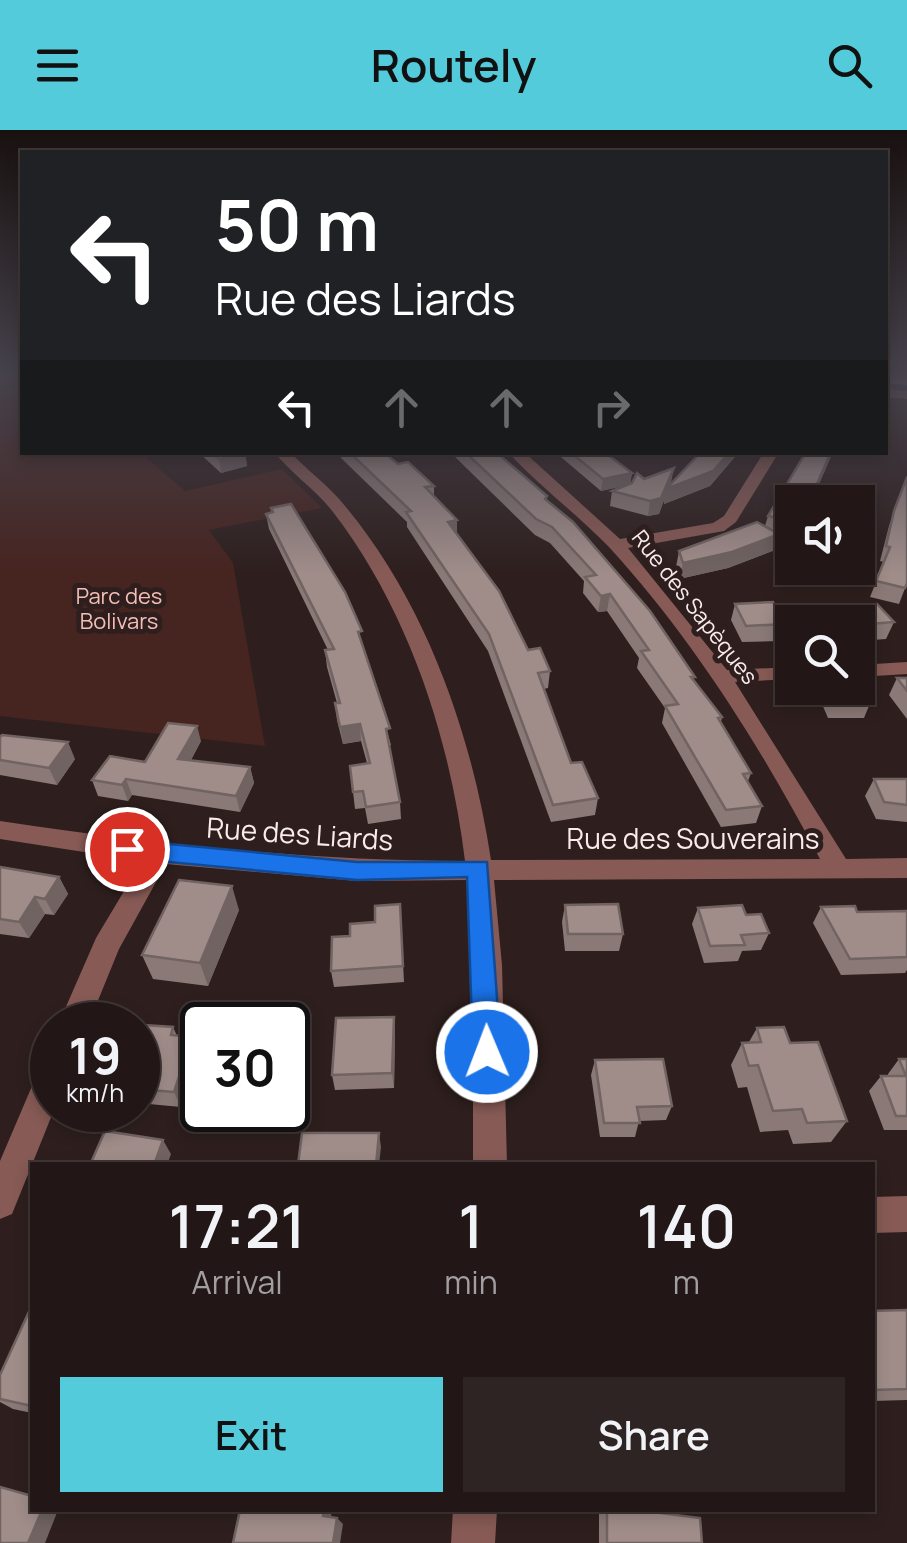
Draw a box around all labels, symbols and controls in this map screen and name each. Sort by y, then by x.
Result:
text: Routely [371,34,536,96]
icon: menu [30,38,85,93]
icon: search [822,38,877,93]
text: 50 m [215,176,379,272]
icon: left [50,190,180,320]
text: Rue des Liards [215,267,516,329]
icon: left [269,380,324,435]
icon: ahead [374,380,429,435]
icon: ahead [479,380,534,435]
icon: right [584,380,639,435]
map controls [775,485,875,705]
button: sound [775,485,875,585]
street label: Rue des Sapèques [625,524,765,690]
park label: Parc des Bolivars [76,581,162,636]
button: search [775,605,875,705]
pin [85,807,170,892]
street label: Rue des Liards [205,808,395,858]
street label: Rue des Souverains [567,819,819,857]
icon: arrive [100,822,155,877]
position arrow [435,1000,539,1104]
speed limit sign: 30 [180,1002,310,1132]
text: 19 [69,1021,121,1089]
text: km/h [66,1075,124,1110]
text: 17:21 [169,1184,306,1266]
text: 1 [458,1184,484,1266]
text: 140 [636,1184,736,1266]
text: Arrival [191,1260,283,1304]
text: min [444,1260,498,1304]
text: m [673,1260,700,1304]
button: Exit [60,1377,443,1492]
button: Share [463,1377,845,1492]

